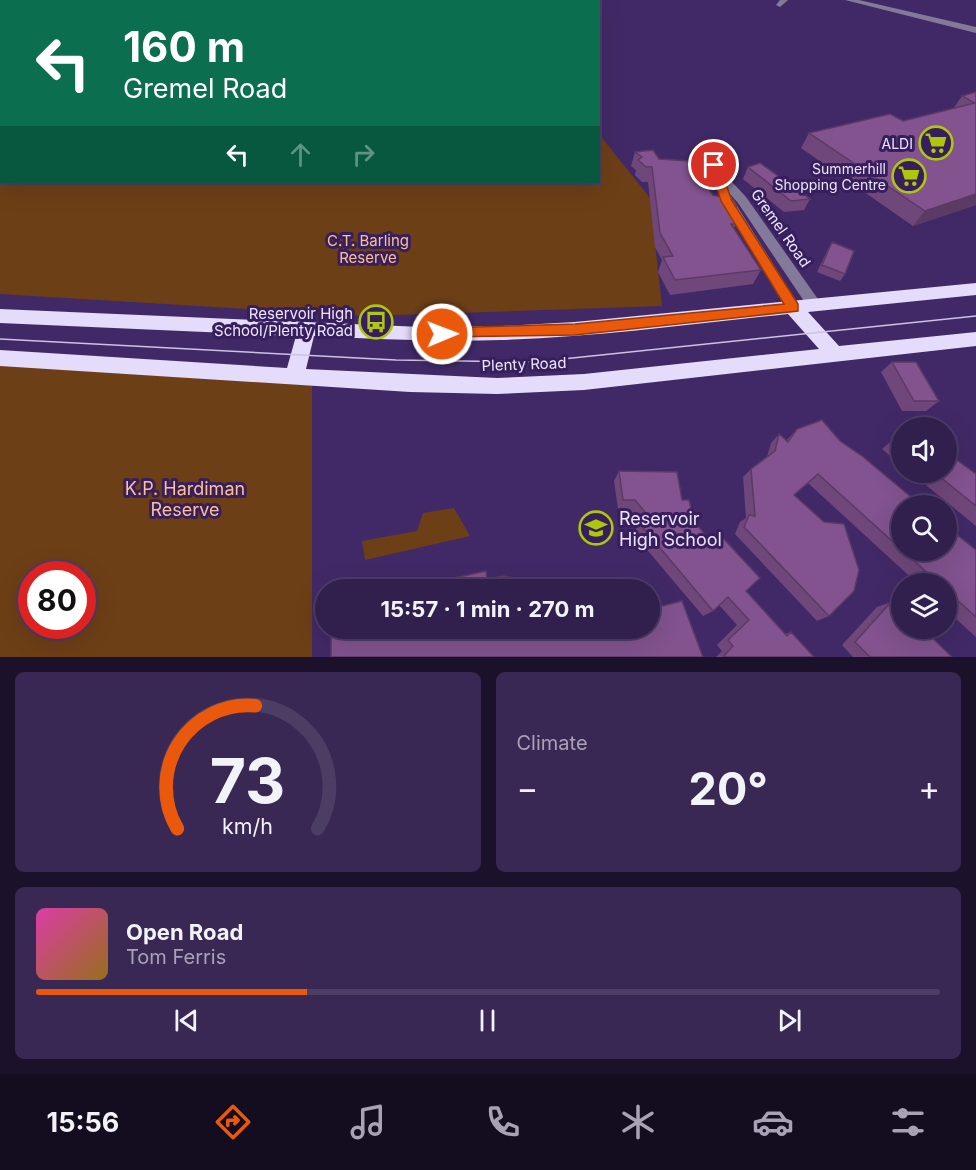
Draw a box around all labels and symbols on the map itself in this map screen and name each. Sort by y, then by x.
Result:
supermarket icon: ALDI [918,125,954,161]
place label: ALDI [882,135,913,152]
pin [688,139,739,190]
supermarket icon: Summerhill Shopping Centre [891,158,927,194]
place label: Summerhill Shopping Centre [775,160,886,193]
street label: Gremel Road [747,185,815,271]
park label: C.T. Barling Reserve [327,231,409,267]
position arrow [410,302,474,366]
place label: Reservoir High School/Plenty Road [214,304,353,340]
bus stop icon: Reservoir High School/Plenty Road [358,304,394,340]
street label: Plenty Road [481,353,567,375]
park label: K.P. Hardiman Reserve [125,478,245,520]
place label: Reservoir High School [619,508,722,550]
school or university icon: Reservoir High School [578,510,614,546]
speed limit sign: 80 [18,561,96,639]

